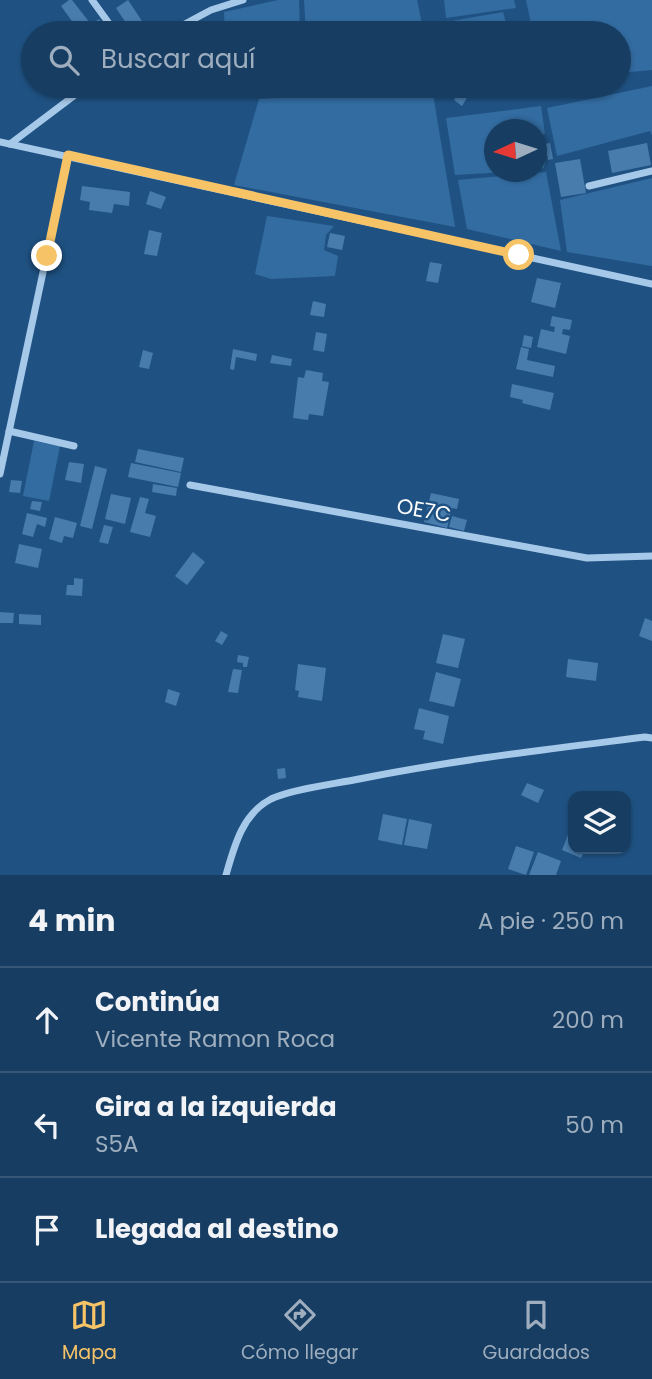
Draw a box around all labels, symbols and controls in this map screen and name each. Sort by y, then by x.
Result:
search box [21,21,631,98]
icon: search [45,41,83,79]
text: Buscar aquí [101,41,255,77]
north arrow [484,119,547,182]
route start [503,239,534,270]
route end [31,240,62,271]
street label: OE7C [394,491,454,529]
map controls [568,791,631,854]
button: layers [568,791,631,854]
text: 4 min [28,899,116,942]
text: A pie · 250 m [478,905,624,937]
text: Continúa [95,984,220,1020]
icon: ahead [28,1001,66,1039]
text: 200 m [552,1004,624,1036]
text: Vicente Ramon Roca [95,1023,335,1055]
text: Gira a la izquierda [95,1089,337,1125]
icon: left [28,1106,66,1144]
text: 50 m [565,1109,624,1141]
text: S5A [95,1128,138,1160]
icon: arrive [28,1211,66,1249]
text: Llegada al destino [95,1211,339,1247]
tab: Mapa [62,1296,117,1367]
tab: Cómo llegar [241,1296,358,1367]
tab: Guardados [482,1296,590,1367]

